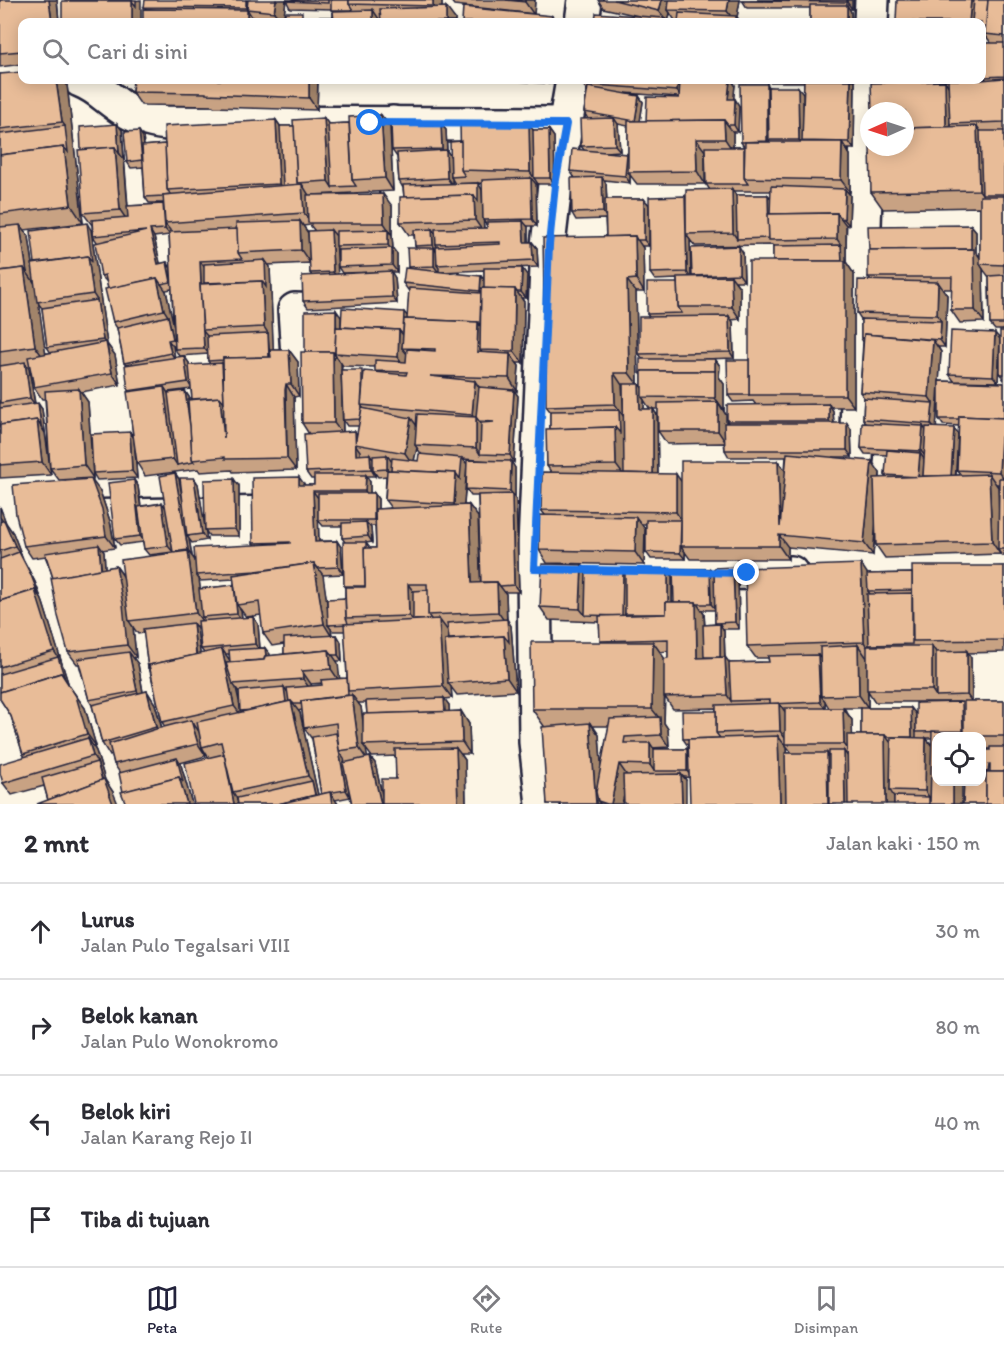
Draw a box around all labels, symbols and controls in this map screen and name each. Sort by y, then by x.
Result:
search box [18,18,986,84]
icon: search [39,35,72,68]
text: Cari di sini [87,38,188,65]
north arrow [860,102,914,156]
route start [356,109,382,135]
route end [733,559,759,585]
map controls [932,732,986,786]
button: locate [932,732,986,786]
text: 2 mnt [24,827,89,859]
text: Jalan kaki · 150 m [826,831,980,855]
text: Lurus [81,906,135,933]
icon: ahead [24,915,57,948]
text: 30 m [935,919,980,943]
text: Jalan Pulo Tegalsari VIII [81,933,290,957]
text: Belok kanan [81,1002,198,1029]
icon: right [24,1011,57,1044]
text: 80 m [935,1015,980,1039]
text: Jalan Pulo Wonokromo [81,1029,278,1053]
text: Belok kiri [81,1098,171,1125]
icon: left [24,1107,57,1140]
text: 40 m [934,1111,980,1135]
text: Jalan Karang Rejo II [81,1125,252,1149]
icon: arrive [24,1203,57,1236]
text: Tiba di tujuan [81,1206,210,1233]
tab: Peta [146,1282,179,1337]
tab: Rute [470,1282,503,1337]
tab: Disimpan [794,1282,858,1337]

